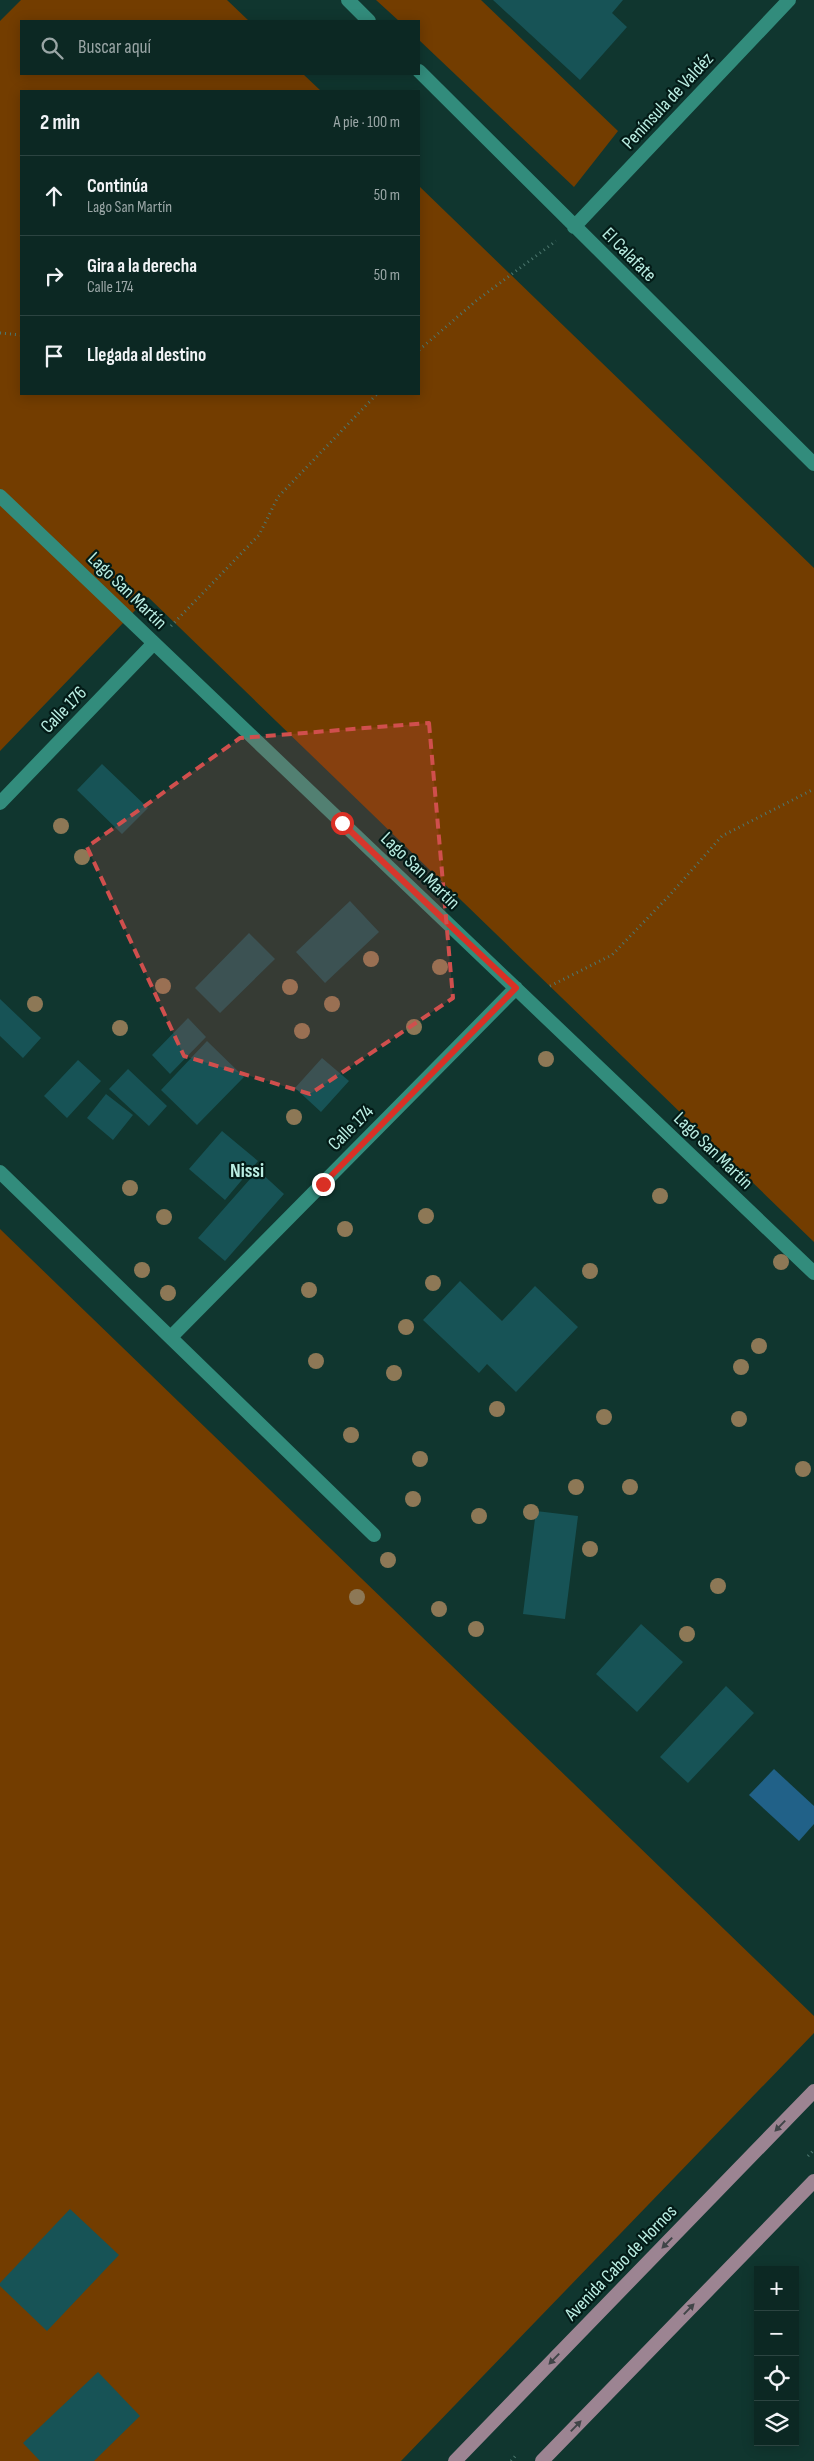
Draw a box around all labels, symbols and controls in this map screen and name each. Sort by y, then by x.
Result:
search box [20,20,420,75]
icon: search [38,34,66,62]
text: Buscar aquí [78,36,151,59]
street label: Península de Valdéz [617,48,719,154]
text: 2 min [40,110,80,135]
text: A pie · 100 m [334,113,400,132]
text: Continúa [87,175,148,198]
icon: ahead [40,182,68,210]
text: 50 m [374,186,400,205]
text: Lago San Martín [87,198,172,217]
street label: El Calafate [597,223,661,287]
text: Gira a la derecha [87,255,197,278]
icon: right [40,262,68,290]
text: 50 m [374,266,400,285]
text: Calle 174 [87,278,133,297]
icon: arrive [40,342,68,370]
text: Llegada al destino [87,344,206,367]
street label: Lago San Martín [83,548,171,634]
street label: Calle 176 [36,682,92,738]
route start [331,812,354,835]
street label: Lago San Martín [376,828,464,914]
street label: Calle 174 [323,1100,379,1156]
street label: Lago San Martín [669,1108,757,1194]
district label: Nissi [230,1159,264,1183]
route end [312,1173,335,1196]
one-way arrow [774,2120,786,2132]
street label: Avenida Cabo de Hornos [559,2200,682,2326]
one-way arrow [661,2236,673,2248]
map controls [754,2266,799,2446]
button: + [754,2266,799,2311]
one-way arrow [683,2304,695,2316]
button: − [754,2311,799,2356]
one-way arrow [548,2353,560,2365]
button: locate [754,2356,799,2401]
button: layers [754,2401,799,2446]
one-way arrow [570,2420,582,2432]

